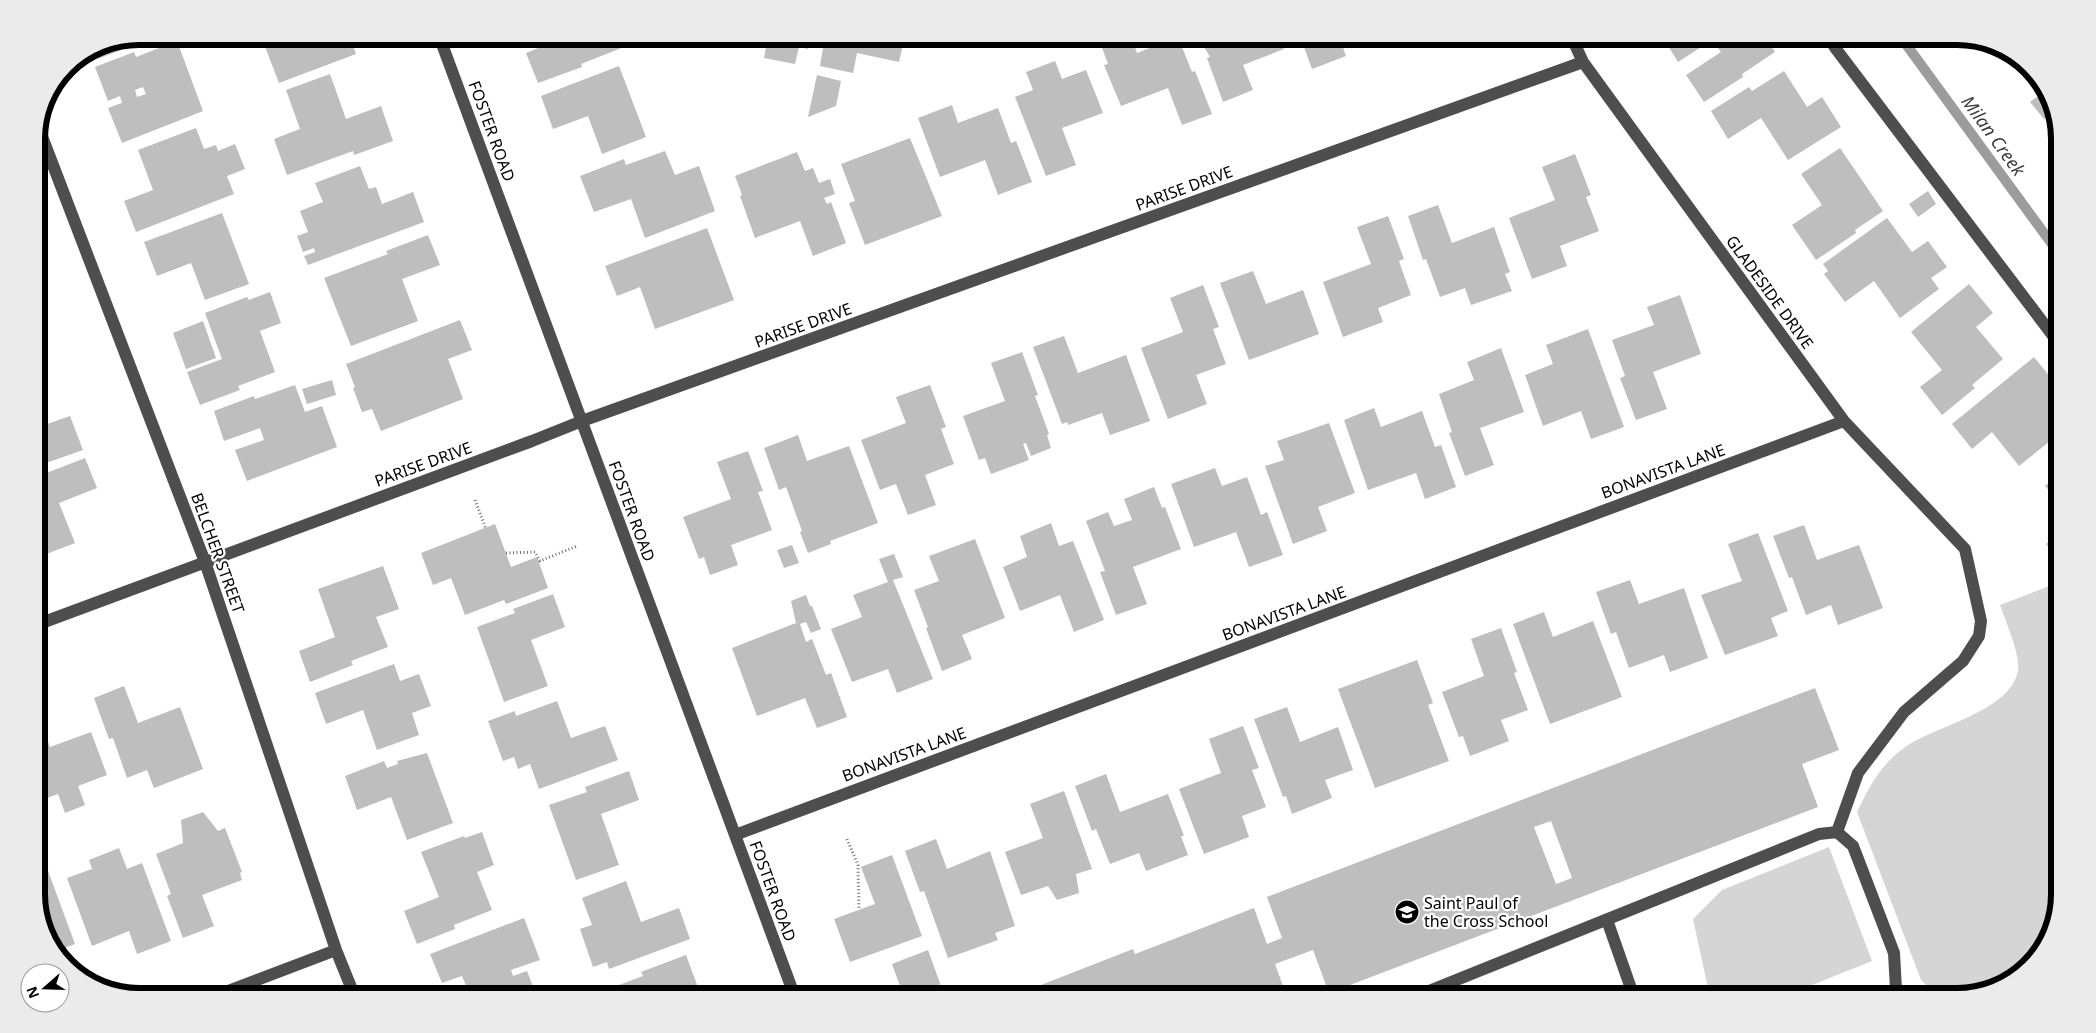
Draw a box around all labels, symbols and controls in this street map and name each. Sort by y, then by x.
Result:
street label: FOSTER ROAD [464,78,520,184]
water label: Milan Creek [1956,90,2032,181]
street label: PARISE DRIVE [1132,160,1236,216]
street label: GLADESIDE DRIVE [1721,231,1819,353]
street label: PARISE DRIVE [751,297,855,353]
street label: PARISE DRIVE [371,436,475,492]
street label: BONAVISTA LANE [1598,438,1728,504]
street label: FOSTER ROAD [604,458,660,564]
street label: BELCHER STREET [186,490,250,616]
street label: BONAVISTA LANE [1219,580,1349,646]
street label: BONAVISTA LANE [839,721,969,787]
street label: FOSTER ROAD [745,838,801,944]
place label: Saint Paul of the Cross School [1424,892,1548,932]
school or university icon: Saint Paul of the Cross School [1394,899,1420,925]
north arrow [20,963,70,1013]
text: N [21,984,43,1001]

